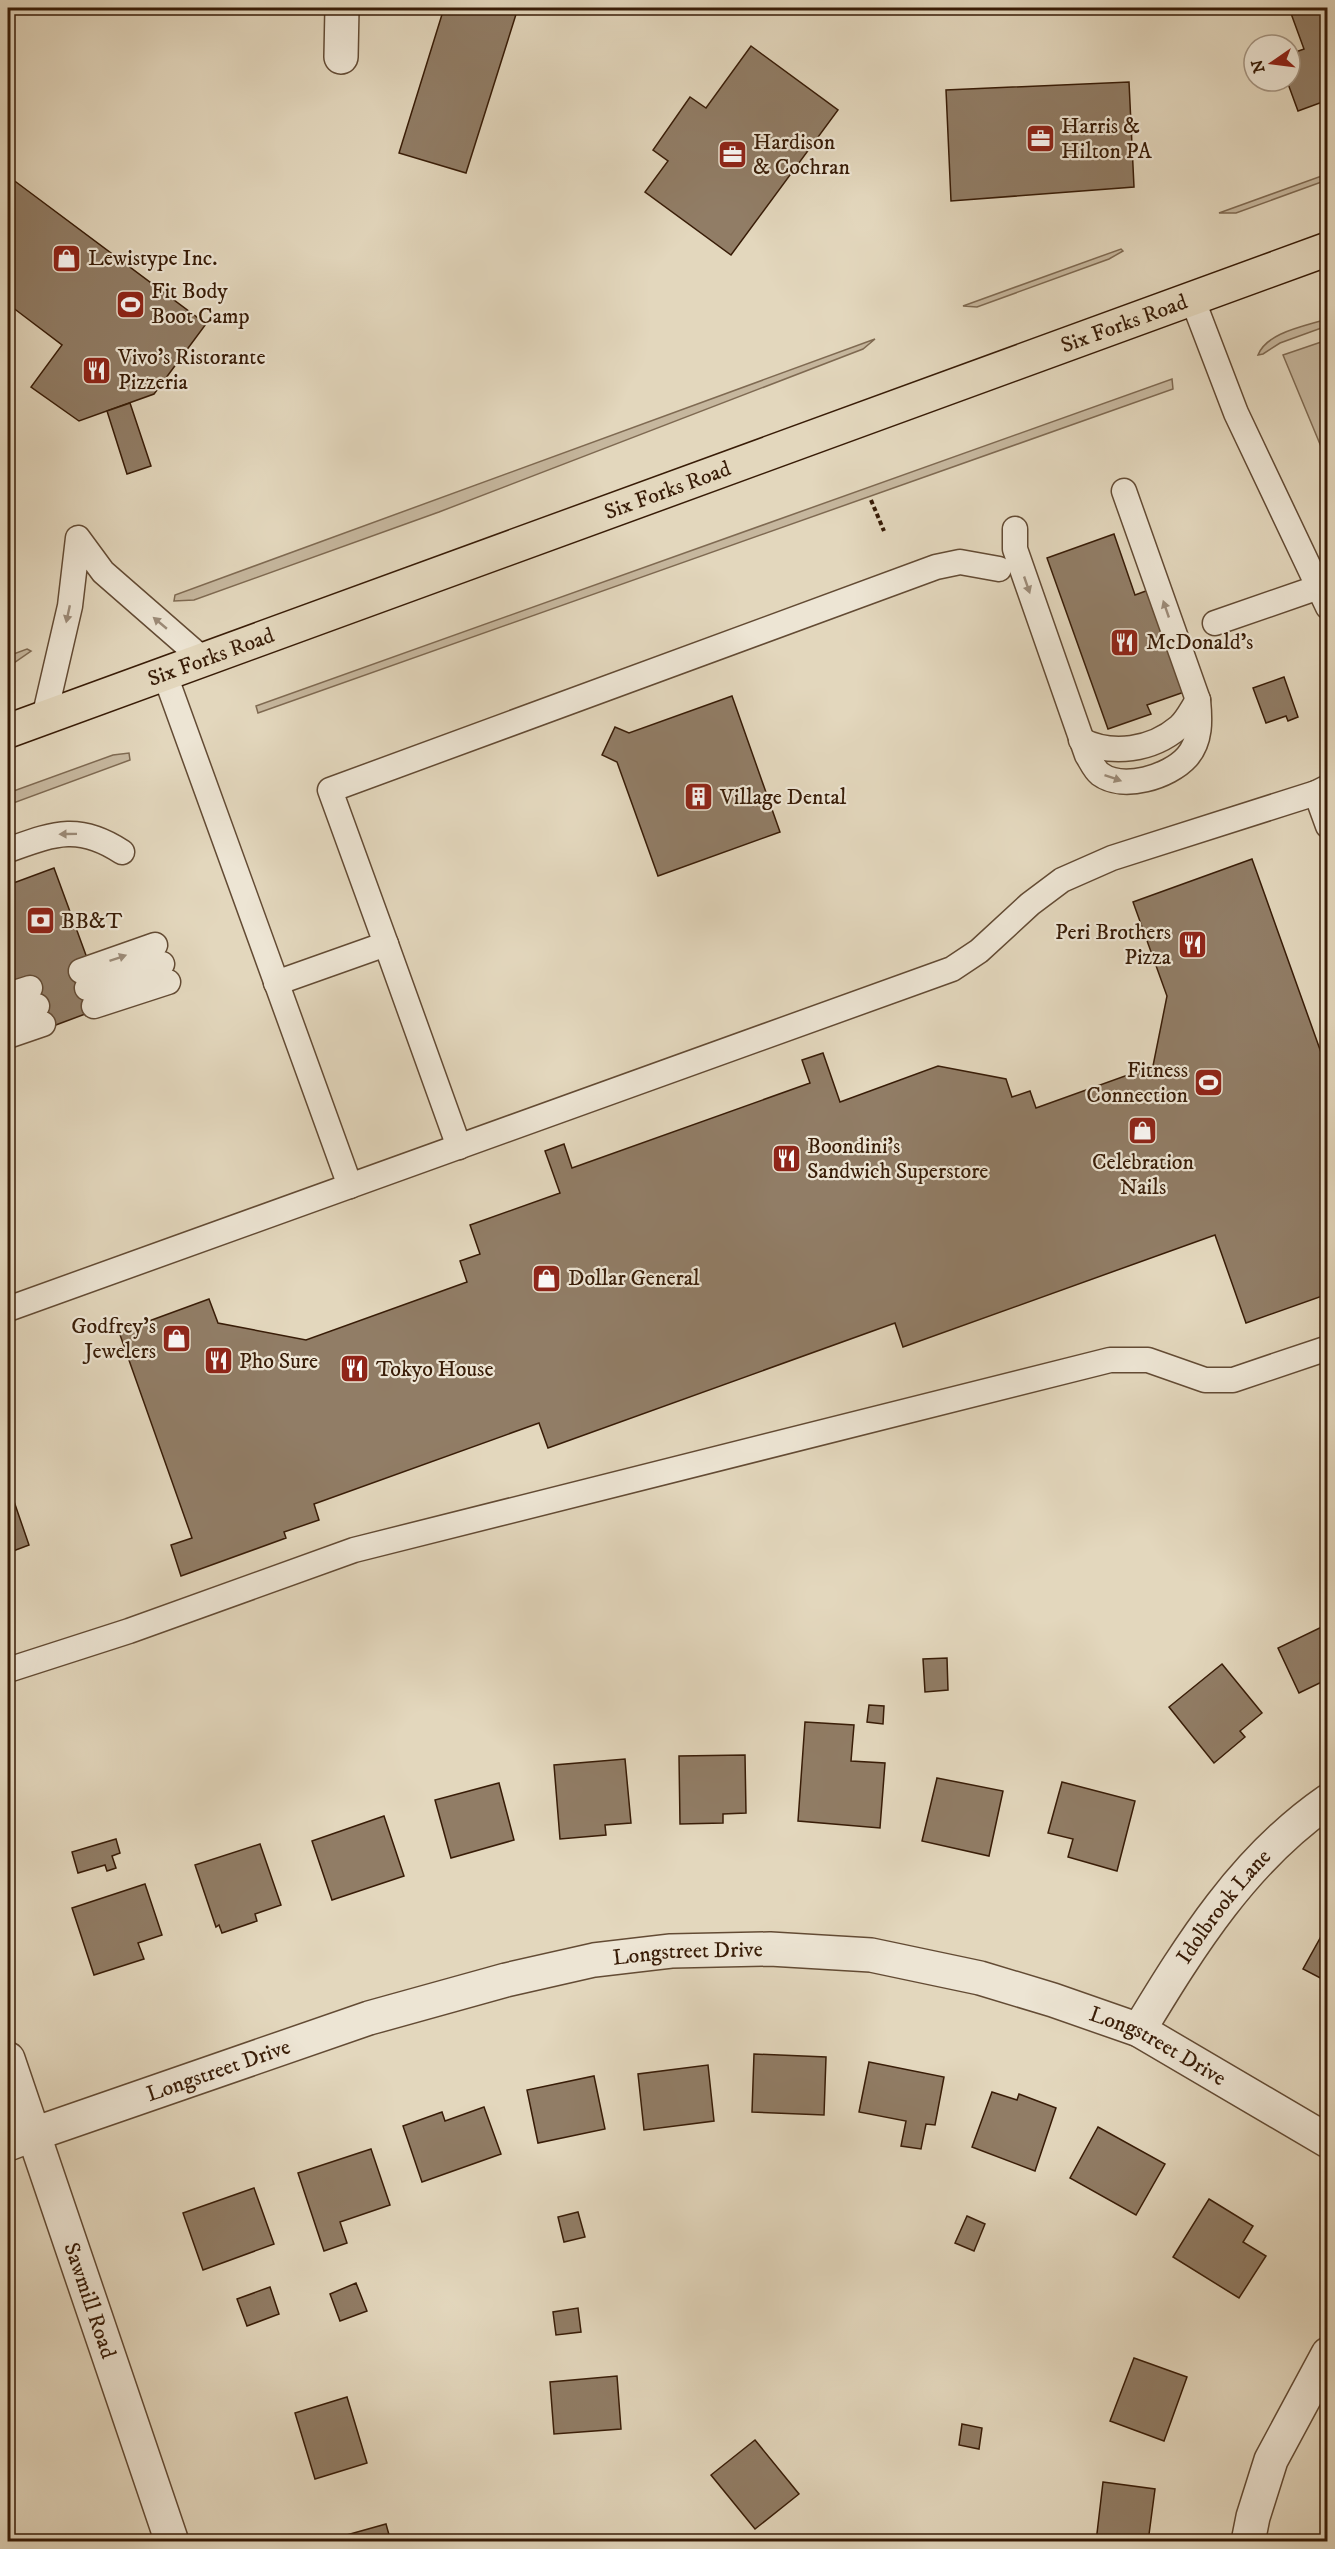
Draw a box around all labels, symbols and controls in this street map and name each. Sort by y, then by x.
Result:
north arrow [1242,33,1302,93]
text: N [1247,58,1270,75]
place label: Harris & Hilton PA [1061,113,1153,165]
office icon: Harris & Hilton PA [1024,123,1056,155]
place label: Hardison & Cochran [753,129,851,181]
office icon: Hardison & Cochran [716,139,748,171]
shop icon: Lewistype Inc. [51,242,83,274]
place label: Lewistype Inc. [88,245,218,272]
place label: Fit Body Boot Camp [151,278,250,330]
sports icon: Fit Body Boot Camp [114,288,146,320]
street label: Six Forks Road [1057,288,1191,359]
place label: Vivo's Ristorante Pizzeria [117,344,266,396]
restaurant icon: Vivo's Ristorante Pizzeria [81,354,113,386]
street label: Six Forks Road [600,455,734,526]
one-way arrow [1023,577,1033,595]
one-way arrow [1160,600,1170,618]
one-way arrow [63,605,72,624]
one-way arrow [152,617,168,630]
street label: Six Forks Road [144,621,278,692]
restaurant icon: McDonald's [1109,626,1141,658]
place label: McDonald's [1146,629,1253,656]
one-way arrow [1104,774,1122,783]
building icon: Village Dental [683,781,715,813]
place label: Village Dental [719,784,847,811]
one-way arrow [59,829,78,839]
bank icon: BB&T [24,905,56,937]
place label: BB&T [61,908,123,935]
place label: Peri Brothers Pizza [1055,919,1172,971]
restaurant icon: Peri Brothers Pizza [1176,929,1208,961]
one-way arrow [109,953,127,962]
place label: Fitness Connection [1086,1057,1188,1109]
sports icon: Fitness Connection [1193,1067,1225,1099]
shop icon: Celebration Nails [1127,1114,1159,1146]
place label: Boondini's Sandwich Superstore [807,1133,988,1185]
restaurant icon: Boondini's Sandwich Superstore [770,1143,802,1175]
place label: Celebration Nails [1092,1149,1195,1201]
shop icon: Dollar General [531,1262,563,1294]
place label: Dollar General [568,1265,700,1292]
place label: Godfrey's Jewelers [71,1313,156,1365]
shop icon: Godfrey's Jewelers [161,1323,193,1355]
restaurant icon: Pho Sure [202,1345,234,1377]
place label: Pho Sure [239,1348,318,1375]
restaurant icon: Tokyo House [339,1353,371,1385]
place label: Tokyo House [376,1356,494,1383]
street label: Idolbrook Lane [1170,1843,1277,1969]
street label: Longstreet Drive [611,1936,763,1971]
street label: Longstreet Drive [1086,2000,1231,2092]
street label: Longstreet Drive [143,2033,294,2108]
street label: Sawmill Road [58,2239,122,2362]

